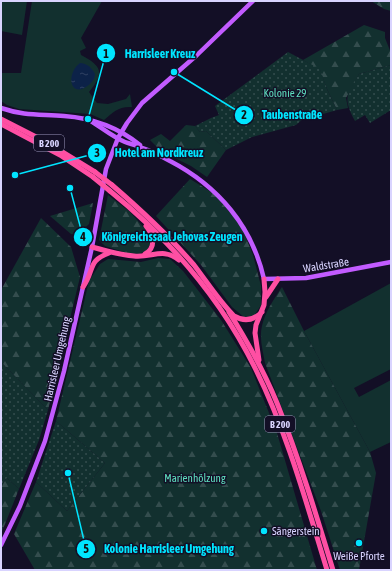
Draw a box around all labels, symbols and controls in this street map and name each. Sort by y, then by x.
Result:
callout: Harrisleer Kreuz [96,41,203,65]
text: 1 [103,47,109,61]
text: Harrisleer Kreuz [125,47,196,61]
park label: Kolonie 29 [263,87,307,99]
callout: Taubenstraße [234,103,330,127]
text: 2 [241,108,247,122]
text: Taubenstraße [262,108,323,122]
road number: B 200 [34,135,64,151]
callout: Hotel am Nordkreuz [87,141,212,165]
text: 3 [94,146,100,160]
text: Hotel am Nordkreuz [115,146,204,160]
callout: Königreichssaal Jehovas Zeugen [73,225,251,249]
text: 4 [79,230,86,244]
text: Königreichssaal Jehovas Zeugen [101,230,243,244]
street label: Waldstraße [302,255,350,275]
street label: Harrisleer Umgehung [41,315,73,403]
road number: B 200 [265,416,295,432]
park label: Marienhölzung [164,472,226,484]
place label: Sängerstein [272,525,320,537]
marker: Sängerstein [259,526,269,536]
callout: Kolonie Harrisleer Umgehung [76,537,242,561]
marker: Weiße Pforte [354,538,364,548]
text: 5 [83,542,89,556]
text: Kolonie Harrisleer Umgehung [104,542,235,556]
place label: Weiße Pforte [333,550,385,562]

